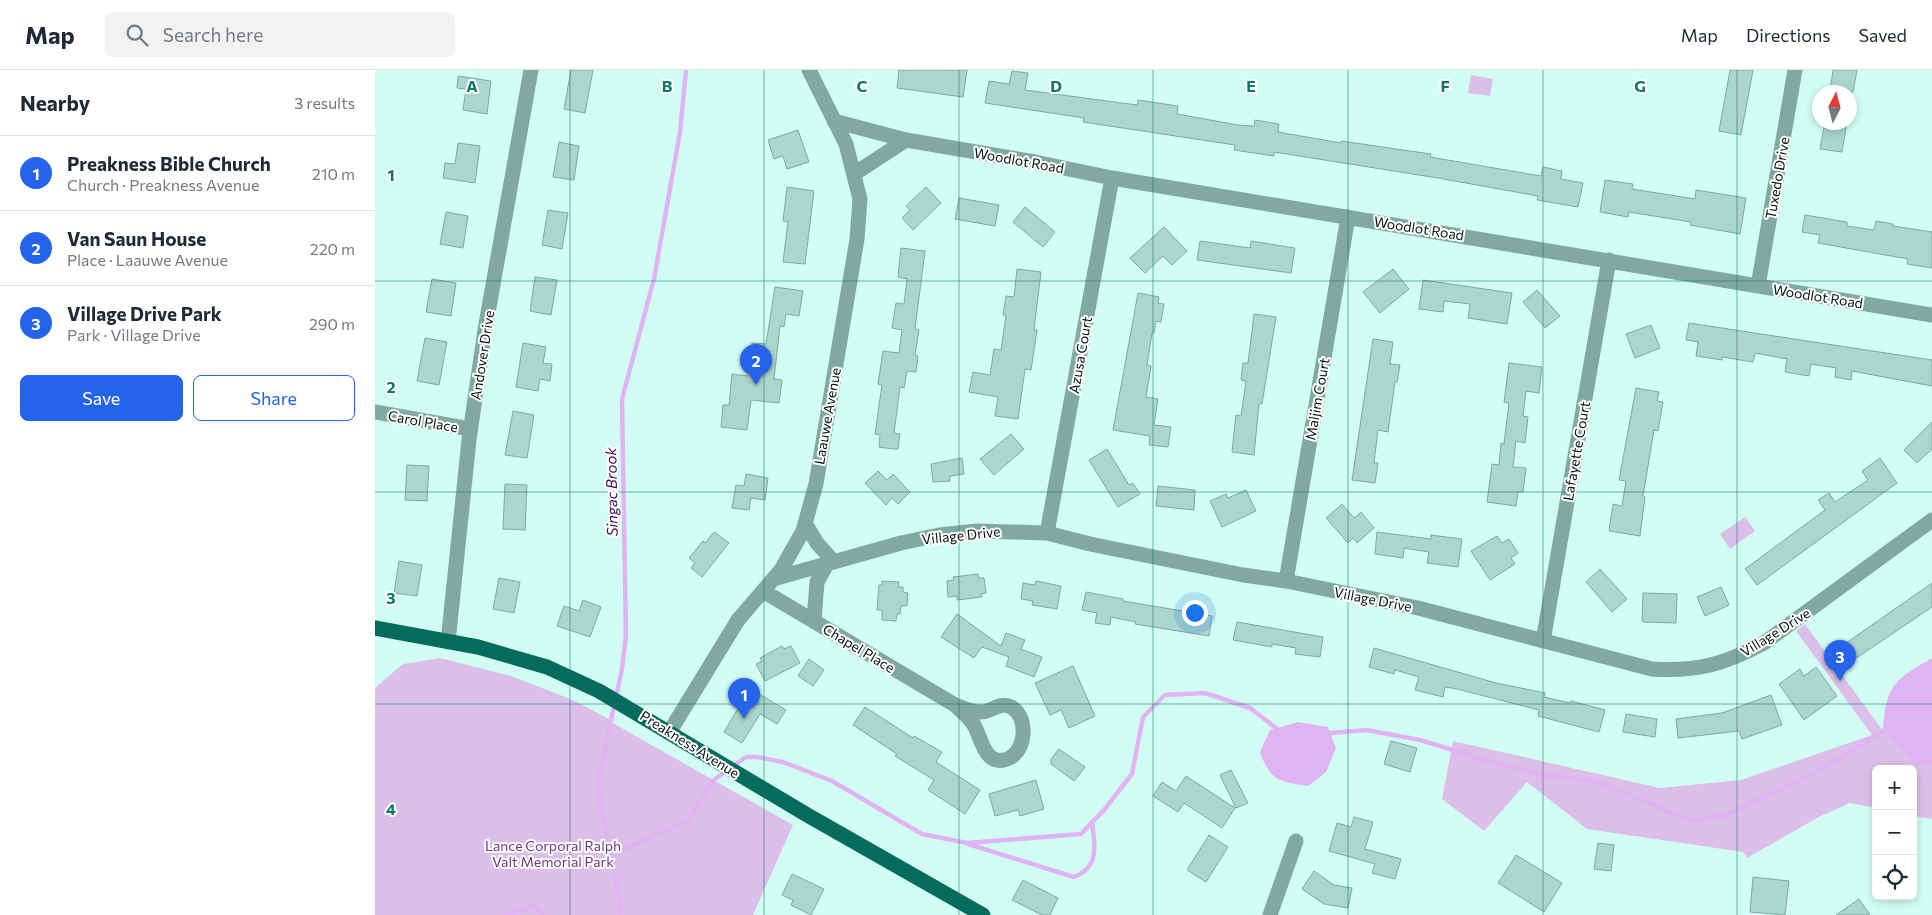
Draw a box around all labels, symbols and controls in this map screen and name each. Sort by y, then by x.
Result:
search box [105,12,455,57]
text: Map [25,20,75,49]
icon: search [123,21,151,49]
text: Search here [163,23,263,46]
text: Map [1681,24,1718,46]
text: Directions [1746,24,1830,46]
text: Saved [1858,24,1907,46]
text: A [466,76,478,95]
text: B [662,76,673,95]
text: C [857,76,868,95]
text: D [1050,76,1062,95]
text: E [1246,76,1256,95]
text: F [1440,76,1450,95]
text: G [1634,76,1646,95]
north arrow [1812,85,1857,130]
text: Nearby [20,90,90,115]
text: 3 results [294,93,355,112]
street label: Tuxedo Drive [1761,136,1793,220]
street label: Woodlot Road [973,144,1065,176]
text: Preakness Bible Church [67,152,271,175]
text: 1 [32,164,40,183]
text: 210 m [312,164,355,183]
text: 1 [387,165,395,184]
text: Church · Preakness Avenue [67,175,259,194]
street label: Woodlot Road [1373,212,1465,244]
text: Van Saun House [67,227,206,250]
text: 2 [31,239,41,258]
text: 220 m [310,239,355,258]
text: Place · Laauwe Avenue [67,250,228,269]
street label: Woodlot Road [1772,280,1864,312]
text: Village Drive Park [67,302,222,325]
street label: Andover Drive [467,309,497,401]
text: 3 [31,314,41,333]
text: 290 m [309,314,355,333]
street label: Azusa Court [1065,315,1095,395]
text: Park · Village Drive [67,325,201,344]
pin: 2 [740,344,772,385]
street label: Maljim Court [1301,356,1333,442]
street label: Laauwe Avenue [810,366,844,466]
button: Save [20,375,183,421]
button: Share [193,375,355,421]
text: 2 [386,377,396,396]
street label: Lafayette Court [1559,400,1593,502]
street label: Carol Place [387,406,459,436]
water label: Singac Brook [601,447,621,537]
street label: Village Drive [921,522,1001,548]
street label: Village Drive [1333,583,1413,615]
text: 3 [386,588,396,607]
your location [1182,600,1208,626]
street label: Village Drive [1737,604,1813,660]
street label: Chapel Place [820,620,898,676]
pin: 3 [1824,640,1856,681]
pin: 1 [728,678,760,719]
street label: Preakness Avenue [637,707,743,781]
map controls [1872,765,1917,900]
button: + [1872,765,1917,810]
text: 4 [386,799,396,818]
button: − [1872,810,1917,855]
park label: Lance Corporal Ralph Valt Memorial Park [485,837,621,870]
button: locate [1872,855,1917,900]

